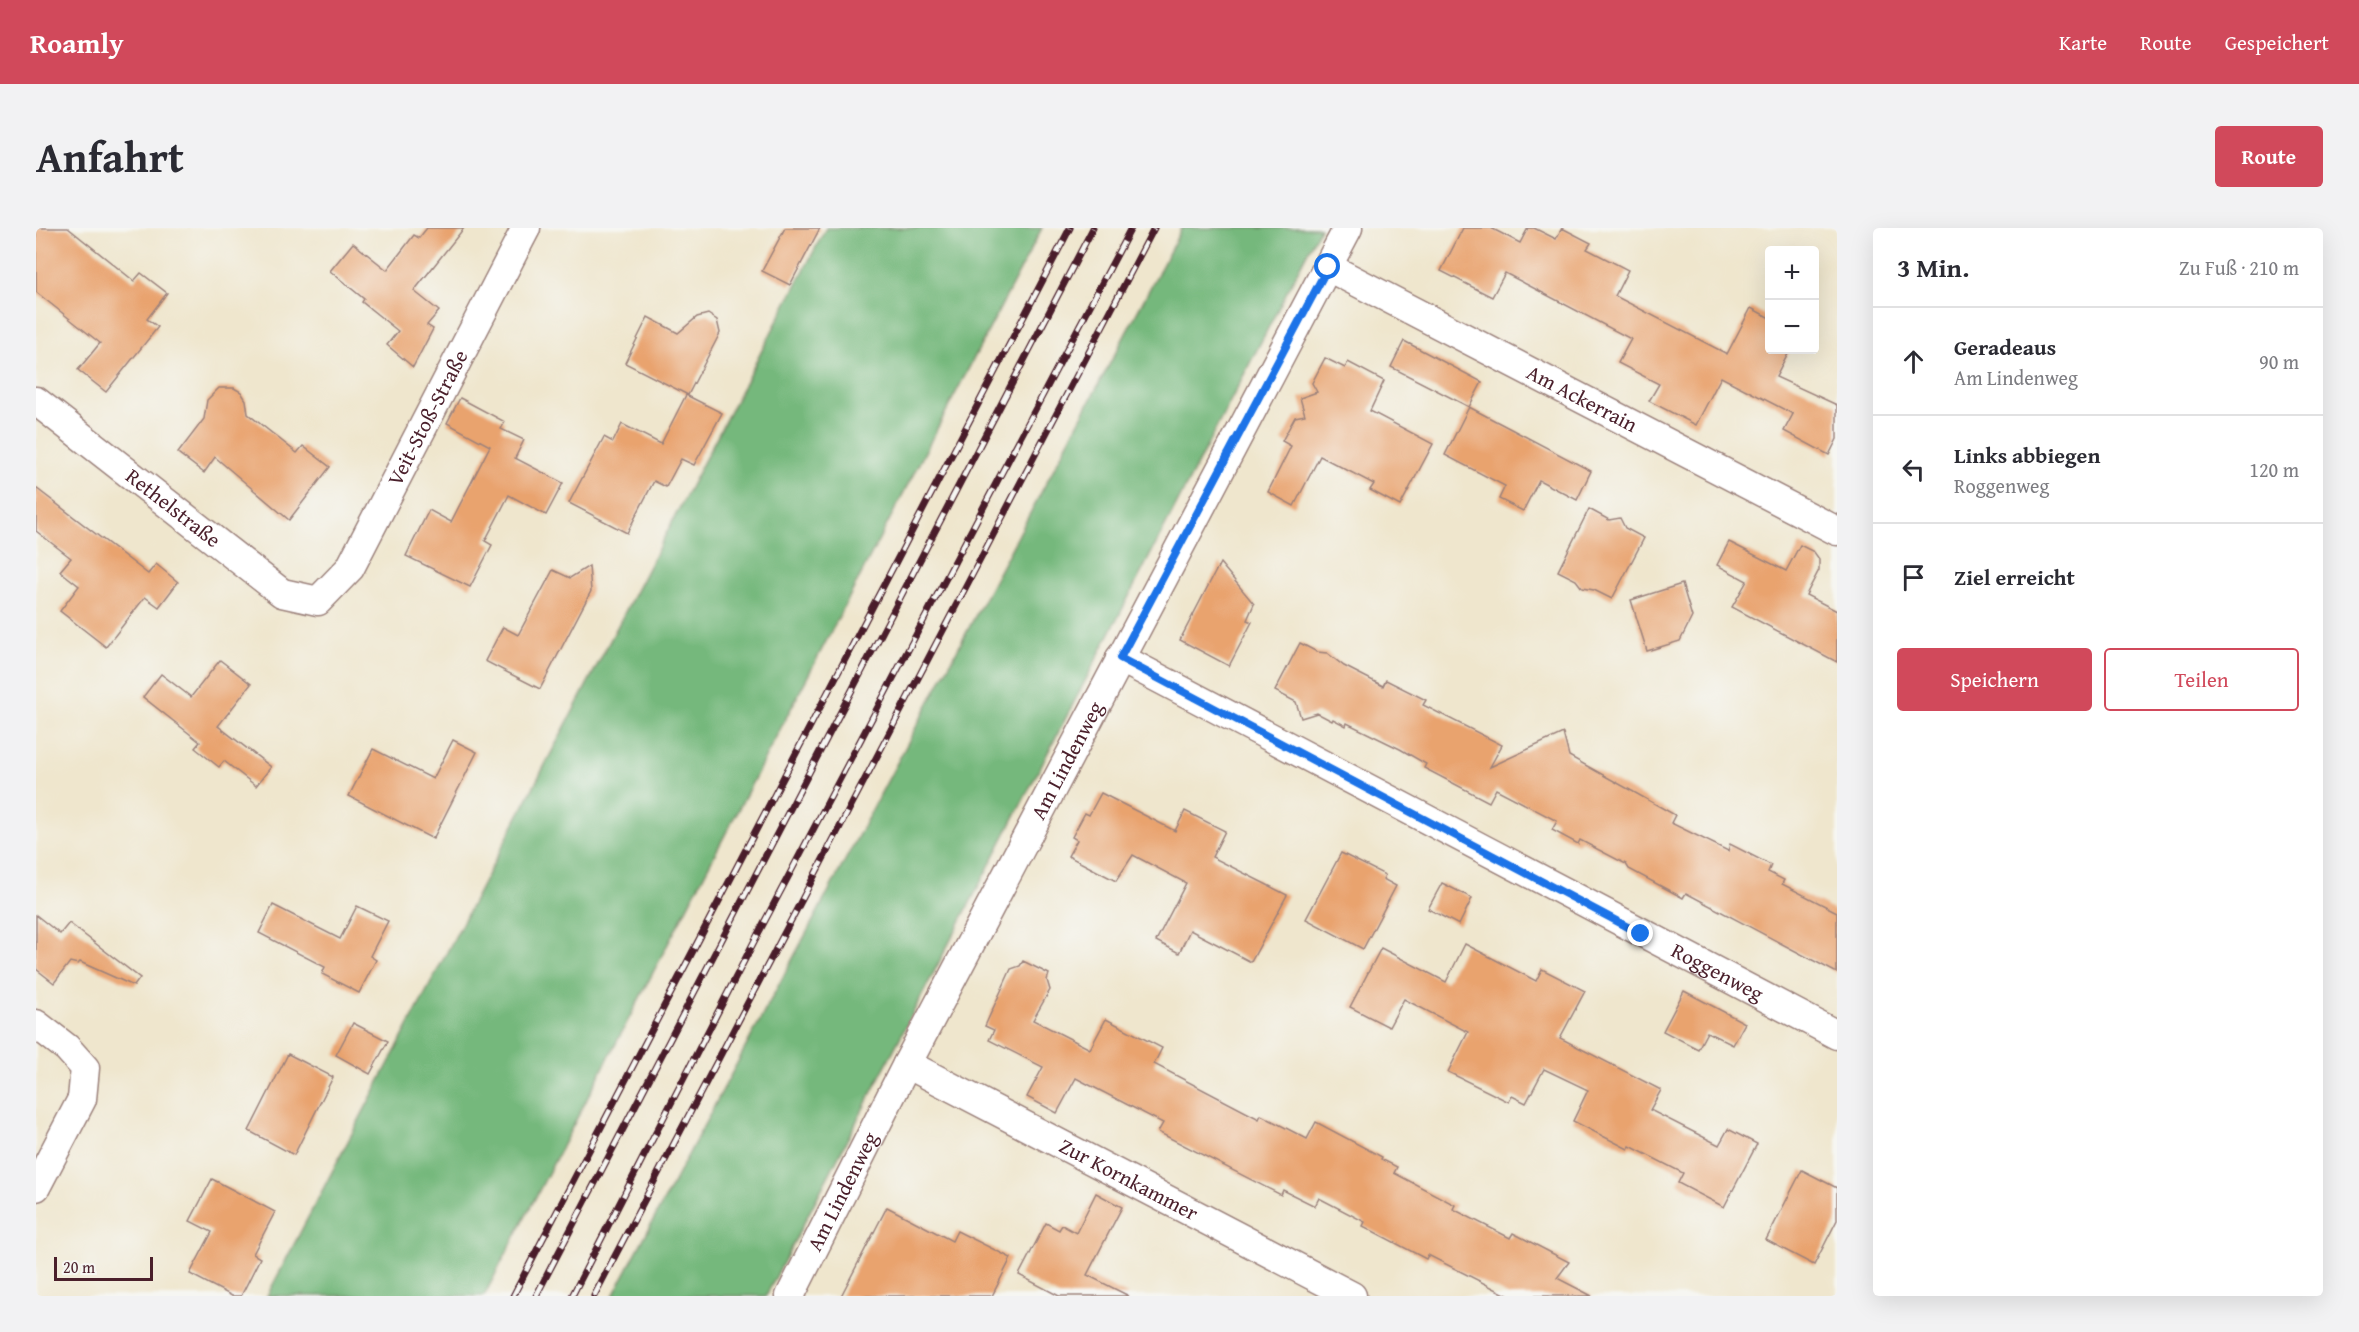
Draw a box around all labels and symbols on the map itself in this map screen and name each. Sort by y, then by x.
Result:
route start [1314,253,1340,279]
street label: Veit-Stoß-Straße [379,344,475,491]
street label: Am Ackerrain [1521,357,1643,440]
street label: Rethelstraße [119,461,228,555]
street label: Am Lindenweg [1023,695,1111,825]
route end [1627,920,1653,946]
street label: Roggenweg [1666,935,1770,1009]
street label: Am Lindenweg [799,1126,886,1256]
street label: Zur Kornkammer [1054,1130,1204,1228]
scale bar [54,1254,153,1282]

